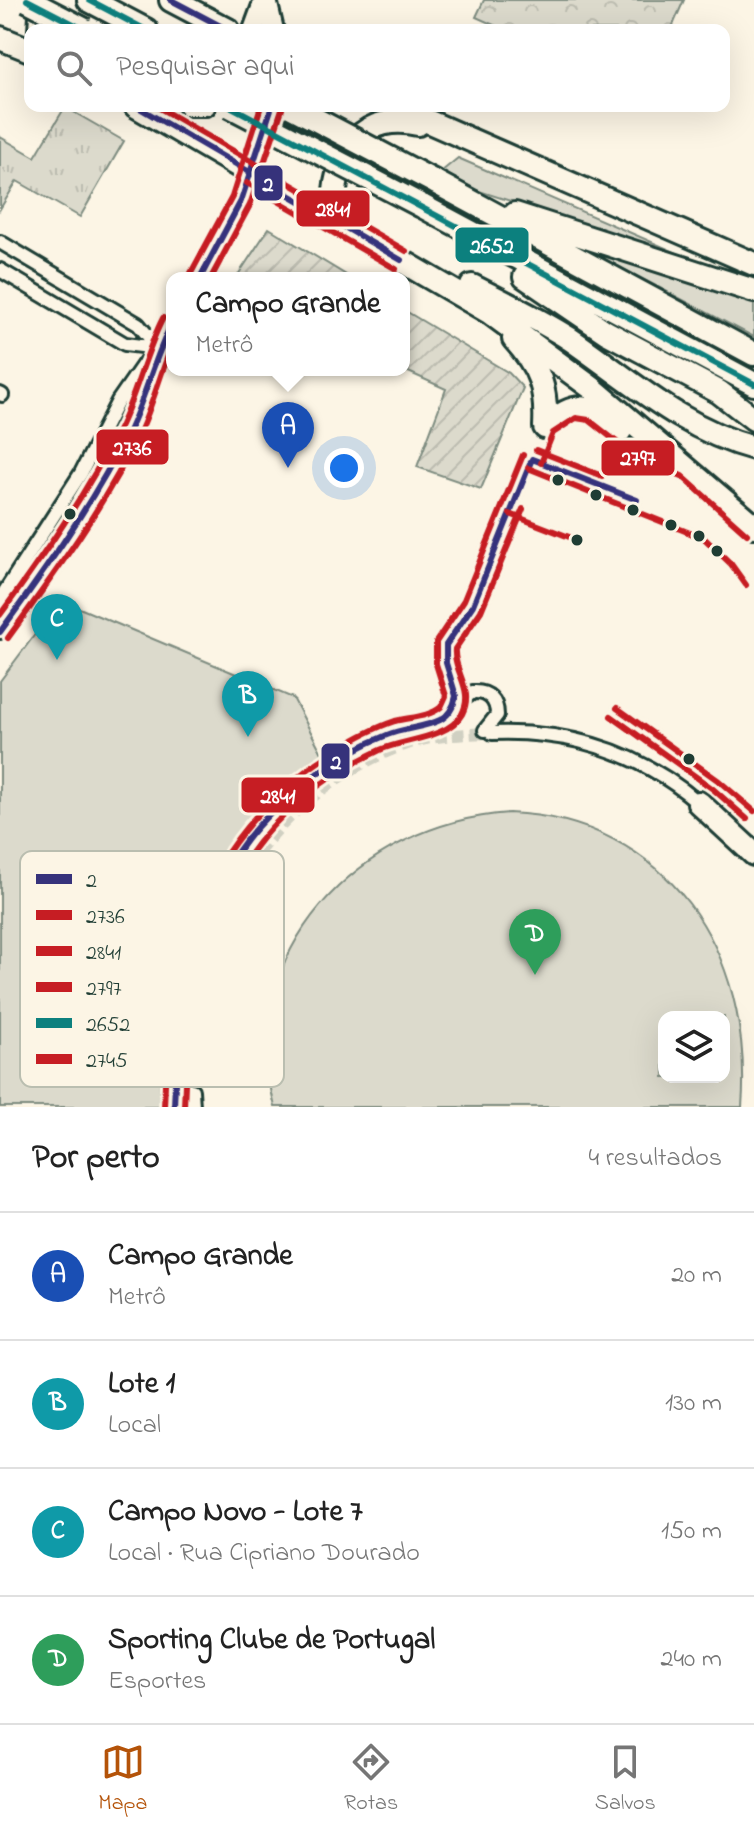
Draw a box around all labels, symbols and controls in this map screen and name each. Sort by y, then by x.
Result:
search box [24,24,730,112]
icon: search [52,46,96,90]
text: Pesquisar aqui [116,46,295,90]
line badge: 2 [253,164,284,202]
text: 2 [262,170,274,202]
line badge: 2841 [295,189,371,228]
text: 2841 [314,195,351,227]
line badge: 2652 [454,226,530,264]
text: 2652 [469,232,514,264]
popup [166,272,410,376]
text: Campo Grande [196,283,380,327]
text: Metrô [196,327,253,365]
pin: A [262,402,314,468]
line badge: 2736 [95,428,170,466]
text: 2736 [112,434,152,466]
line badge: 2797 [600,439,676,477]
text: 2797 [619,444,657,476]
your location [324,448,364,488]
unlabelled marker [550,472,566,488]
unlabelled marker [588,487,604,503]
unlabelled marker [625,502,641,518]
unlabelled marker [62,506,78,522]
unlabelled marker [663,517,679,533]
unlabelled marker [691,528,707,544]
unlabelled marker [569,532,585,548]
unlabelled marker [709,543,725,559]
pin: C [31,594,83,660]
pin: B [222,671,274,737]
line badge: 2 [320,742,351,780]
text: 2 [330,748,342,780]
unlabelled marker [681,751,697,767]
line badge: 2841 [240,776,316,814]
text: 2841 [259,782,296,814]
legend [20,851,284,1087]
text: 2 [86,866,97,898]
text: 2736 [86,902,125,934]
pin: D [509,909,561,975]
text: 2841 [86,938,121,970]
text: 2797 [86,974,122,1006]
text: 2652 [86,1010,130,1042]
map controls [658,1011,730,1083]
button: layers [658,1011,730,1083]
text: 2745 [86,1046,128,1078]
text: Por perto [32,1134,160,1184]
text: 4 resultados [589,1140,722,1178]
text: Campo Grande [108,1235,293,1279]
text: A [50,1257,66,1295]
text: 20 m [671,1257,722,1295]
text: Metrô [108,1279,166,1317]
text: Lote 1 [108,1363,175,1407]
text: B [49,1385,67,1423]
text: 130 m [665,1385,722,1423]
text: Local [108,1407,161,1445]
text: Campo Novo - Lote 7 [108,1491,363,1535]
text: C [51,1513,65,1551]
text: 150 m [661,1513,722,1551]
text: Local · Rua Cipriano Dourado [108,1535,420,1573]
text: Sporting Clube de Portugal [108,1619,435,1663]
text: D [48,1641,68,1679]
text: 240 m [660,1641,722,1679]
text: Esportes [108,1663,206,1701]
tab: Mapa [98,1740,147,1820]
tab: Rotas [344,1740,398,1820]
tab: Salvos [595,1740,656,1820]

